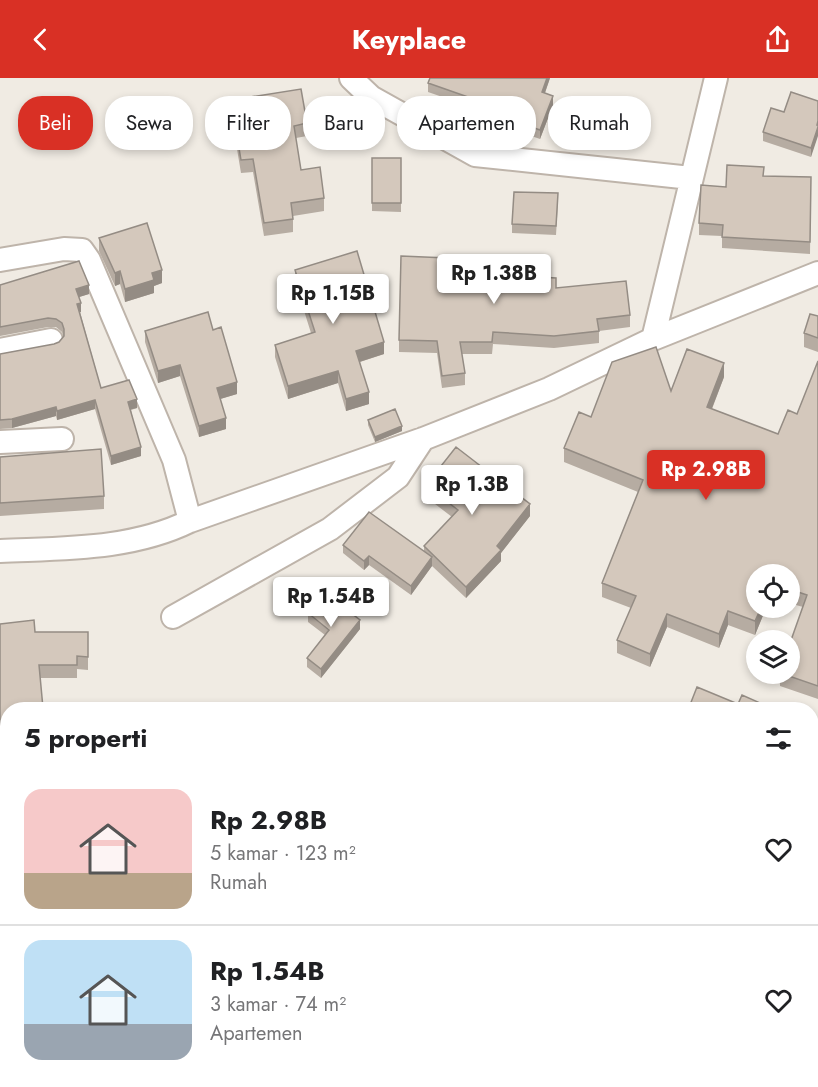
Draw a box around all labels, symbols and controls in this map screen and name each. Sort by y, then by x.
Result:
text: Keyplace [352,20,466,59]
icon: back [24,23,57,56]
icon: share [761,23,794,56]
chip: Beli [18,96,93,150]
chip: Sewa [105,96,193,150]
chip: Filter [205,96,291,150]
chip: Baru [303,96,385,150]
chip: Apartemen [397,96,536,150]
chip: Rumah [548,96,651,150]
pin: Rp 1.38B [432,254,556,305]
text: Rp 1.38B [451,259,537,288]
pin: Rp 1.15B [271,274,395,325]
text: Rp 1.15B [291,279,375,308]
pin: Rp 2.98B [644,450,768,501]
text: Rp 2.98B [661,455,751,484]
pin: Rp 1.3B [417,465,527,516]
text: Rp 1.3B [435,470,509,499]
map controls [746,564,800,684]
button: locate [746,564,800,618]
pin: Rp 1.54B [269,577,393,628]
text: Rp 1.54B [287,582,375,611]
button: layers [746,630,800,684]
text: 5 properti [24,719,147,757]
icon: filters [762,722,795,755]
text: Rp 2.98B [210,801,327,839]
icon: home [72,813,144,885]
icon: heart [762,833,795,866]
text: 5 kamar · 123 m² [210,839,356,868]
text: Rumah [210,868,267,897]
text: Rp 1.54B [210,952,324,990]
icon: home [72,964,144,1036]
icon: heart [762,984,795,1017]
text: 3 kamar · 74 m² [210,990,346,1019]
text: Apartemen [210,1019,303,1048]

